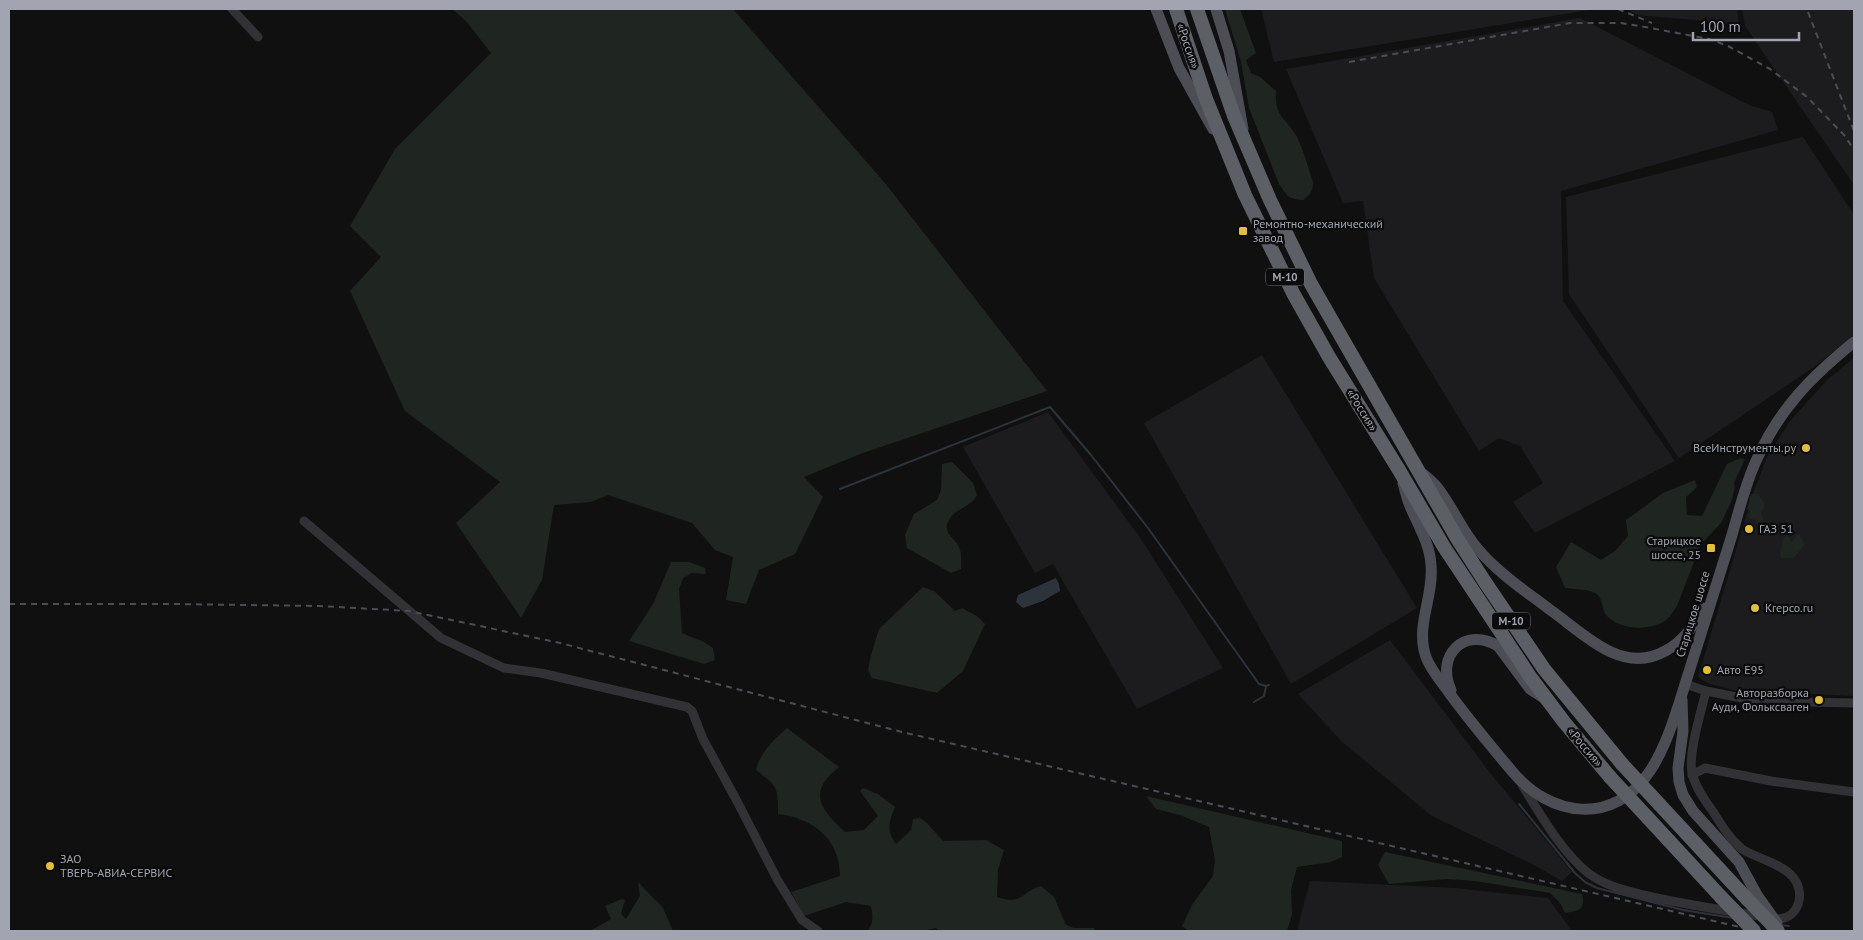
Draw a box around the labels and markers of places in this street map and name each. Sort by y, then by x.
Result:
place label: Ремонтно-механический завод [1253,216,1383,245]
marker: Ремонтно-механический завод [1237,225,1249,237]
place label: ВсеИнструменты.ру [1693,440,1796,455]
marker: ВсеИнструменты.ру [1800,442,1812,454]
place label: ГАЗ 51 [1759,521,1793,536]
marker: ГАЗ 51 [1743,523,1755,535]
place label: Старицкое шоссе, 25 [1646,533,1701,562]
marker: Старицкое шоссе, 25 [1705,542,1717,554]
place label: Krepco.ru [1765,600,1813,615]
marker: Krepco.ru [1749,602,1761,614]
place label: Авто E95 [1717,662,1764,677]
marker: Авто E95 [1701,664,1713,676]
place label: Авторазборка Ауди, Фольксваген [1712,685,1809,714]
marker: Авторазборка Ауди, Фольксваген [1813,694,1825,706]
place label: ЗАО ТВЕРЬ-АВИА-СЕРВИС [60,851,173,880]
marker: ЗАО ТВЕРЬ-АВИА-СЕРВИС [44,860,56,872]

